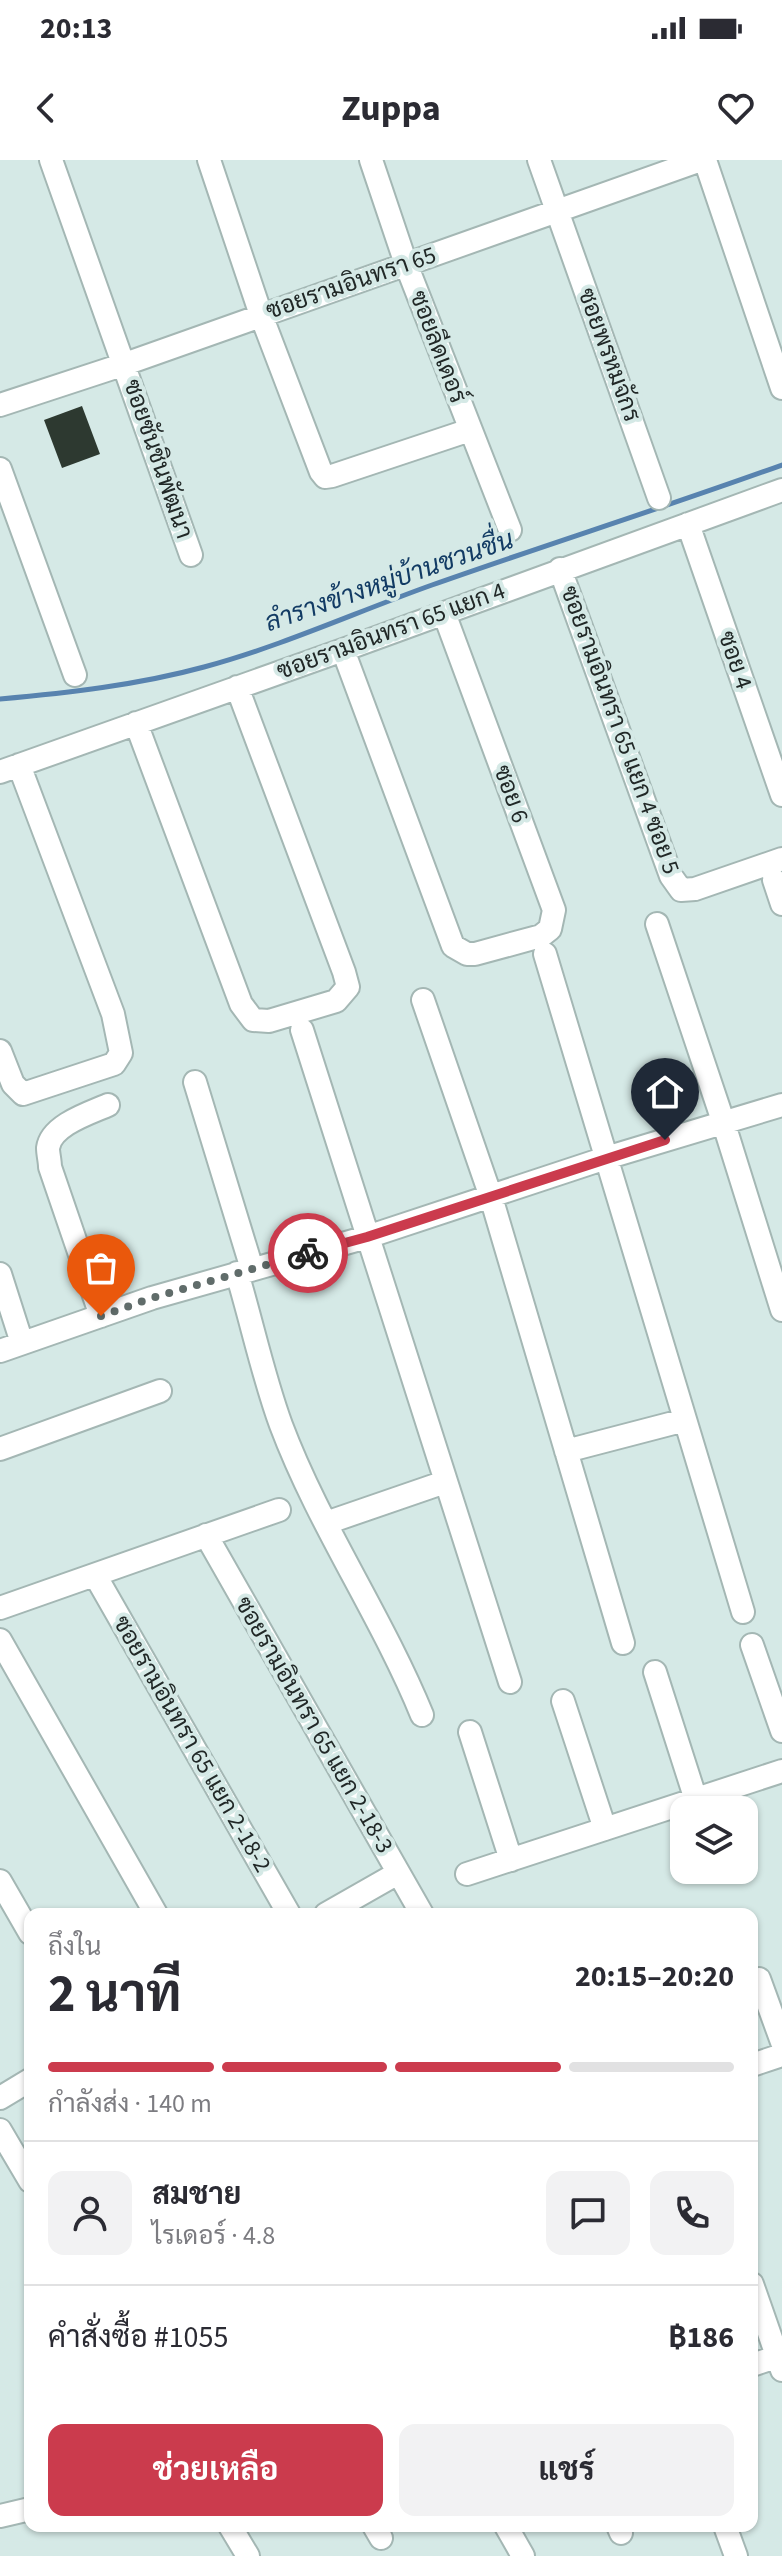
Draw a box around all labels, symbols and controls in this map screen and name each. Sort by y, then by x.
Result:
text: 20:13 [40,7,112,50]
text: Zuppa [341,83,441,134]
icon: back [24,86,68,130]
icon: heart [714,86,758,130]
street label: ซอยรามอินทรา 65 [261,238,441,328]
street label: ซอยพรหมจักร [569,283,649,427]
street label: ซอยลีดเดอร์ [401,286,475,408]
street label: ซอยซันชินพัฒนา [114,375,202,543]
water label: ลำรางข้างหมู่บ้านชวนชื่น [258,517,519,641]
street label: ซอยรามอินทรา 65 แยก 4 [272,573,510,689]
street label: ซอยรามอินทรา 65 แยก 4 ซอย 5 [551,581,689,879]
street label: ซอย 4 [709,626,761,694]
street label: ซอย 6 [484,760,538,828]
pin [631,1058,699,1140]
icon: home [643,1070,687,1114]
courier [268,1213,348,1293]
icon: bike [286,1231,330,1275]
pin [67,1234,135,1316]
icon: bag [79,1246,123,1290]
street label: ซอยรามอินทรา 65 แยก 2-18-3 [226,1590,402,1860]
street label: ซอยรามอินทรา 65 แยก 2-18-2 [104,1609,280,1879]
map controls [670,1796,758,1884]
button: layers [670,1796,758,1884]
text: ถึงใน [48,1928,101,1965]
text: 20:15–20:20 [575,1955,734,1998]
text: 2 นาที [48,1958,181,2032]
text: กำลังส่ง · 140 m [48,2085,212,2122]
button: person [48,2171,132,2255]
button: chat [546,2171,630,2255]
button: phone [650,2171,734,2255]
text: สมชาย [152,2173,241,2216]
text: ไรเดอร์ · 4.8 [152,2217,275,2254]
text: คำสั่งซื้อ #1055 [48,2316,228,2359]
text: ฿186 [668,2316,734,2359]
button: ช่วยเหลือ [48,2424,383,2516]
button: แชร์ [399,2424,734,2516]

